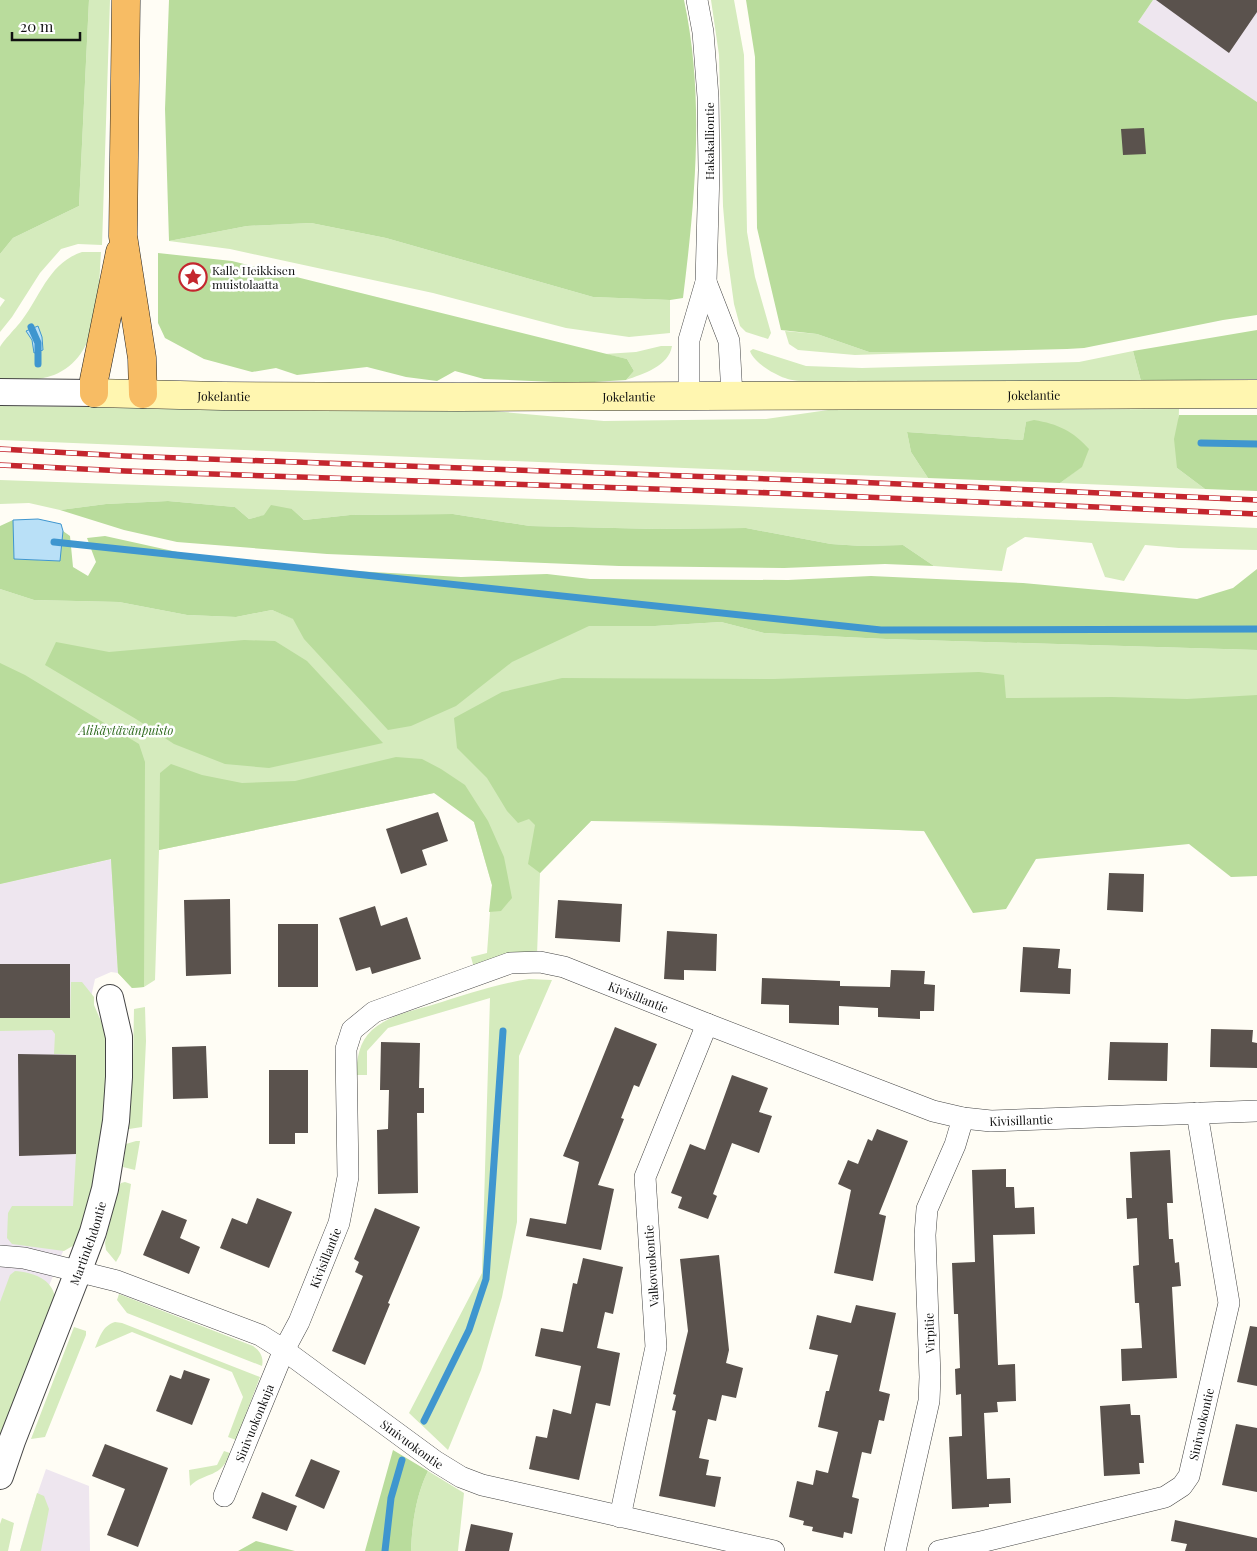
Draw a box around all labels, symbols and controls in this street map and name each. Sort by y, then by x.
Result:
scale bar [12,10,80,42]
text: 20 m [20,16,54,36]
street label: Hakakalliontie [701,102,717,180]
place icon: Kalle Heikkisen muistolaatta [178,262,208,292]
place label: Kalle Heikkisen muistolaatta [212,262,295,292]
street label: Jokelantie [196,387,250,404]
street label: Jokelantie [1006,387,1060,403]
street label: Jokelantie [601,388,655,404]
park label: Alikäytävänpuisto [77,722,173,738]
street label: Kivisillantie [606,978,671,1016]
street label: Kivisillantie [989,1111,1053,1129]
street label: Martinlehdontie [66,1199,109,1287]
street label: Valkovuokontie [640,1224,662,1309]
street label: Kivisillantie [306,1225,344,1290]
street label: Virpitie [920,1313,938,1354]
street label: Sinivuokonkuja [231,1382,277,1464]
street label: Sinivuokontie [1185,1386,1217,1462]
street label: Sinivuokontie [378,1416,446,1472]

